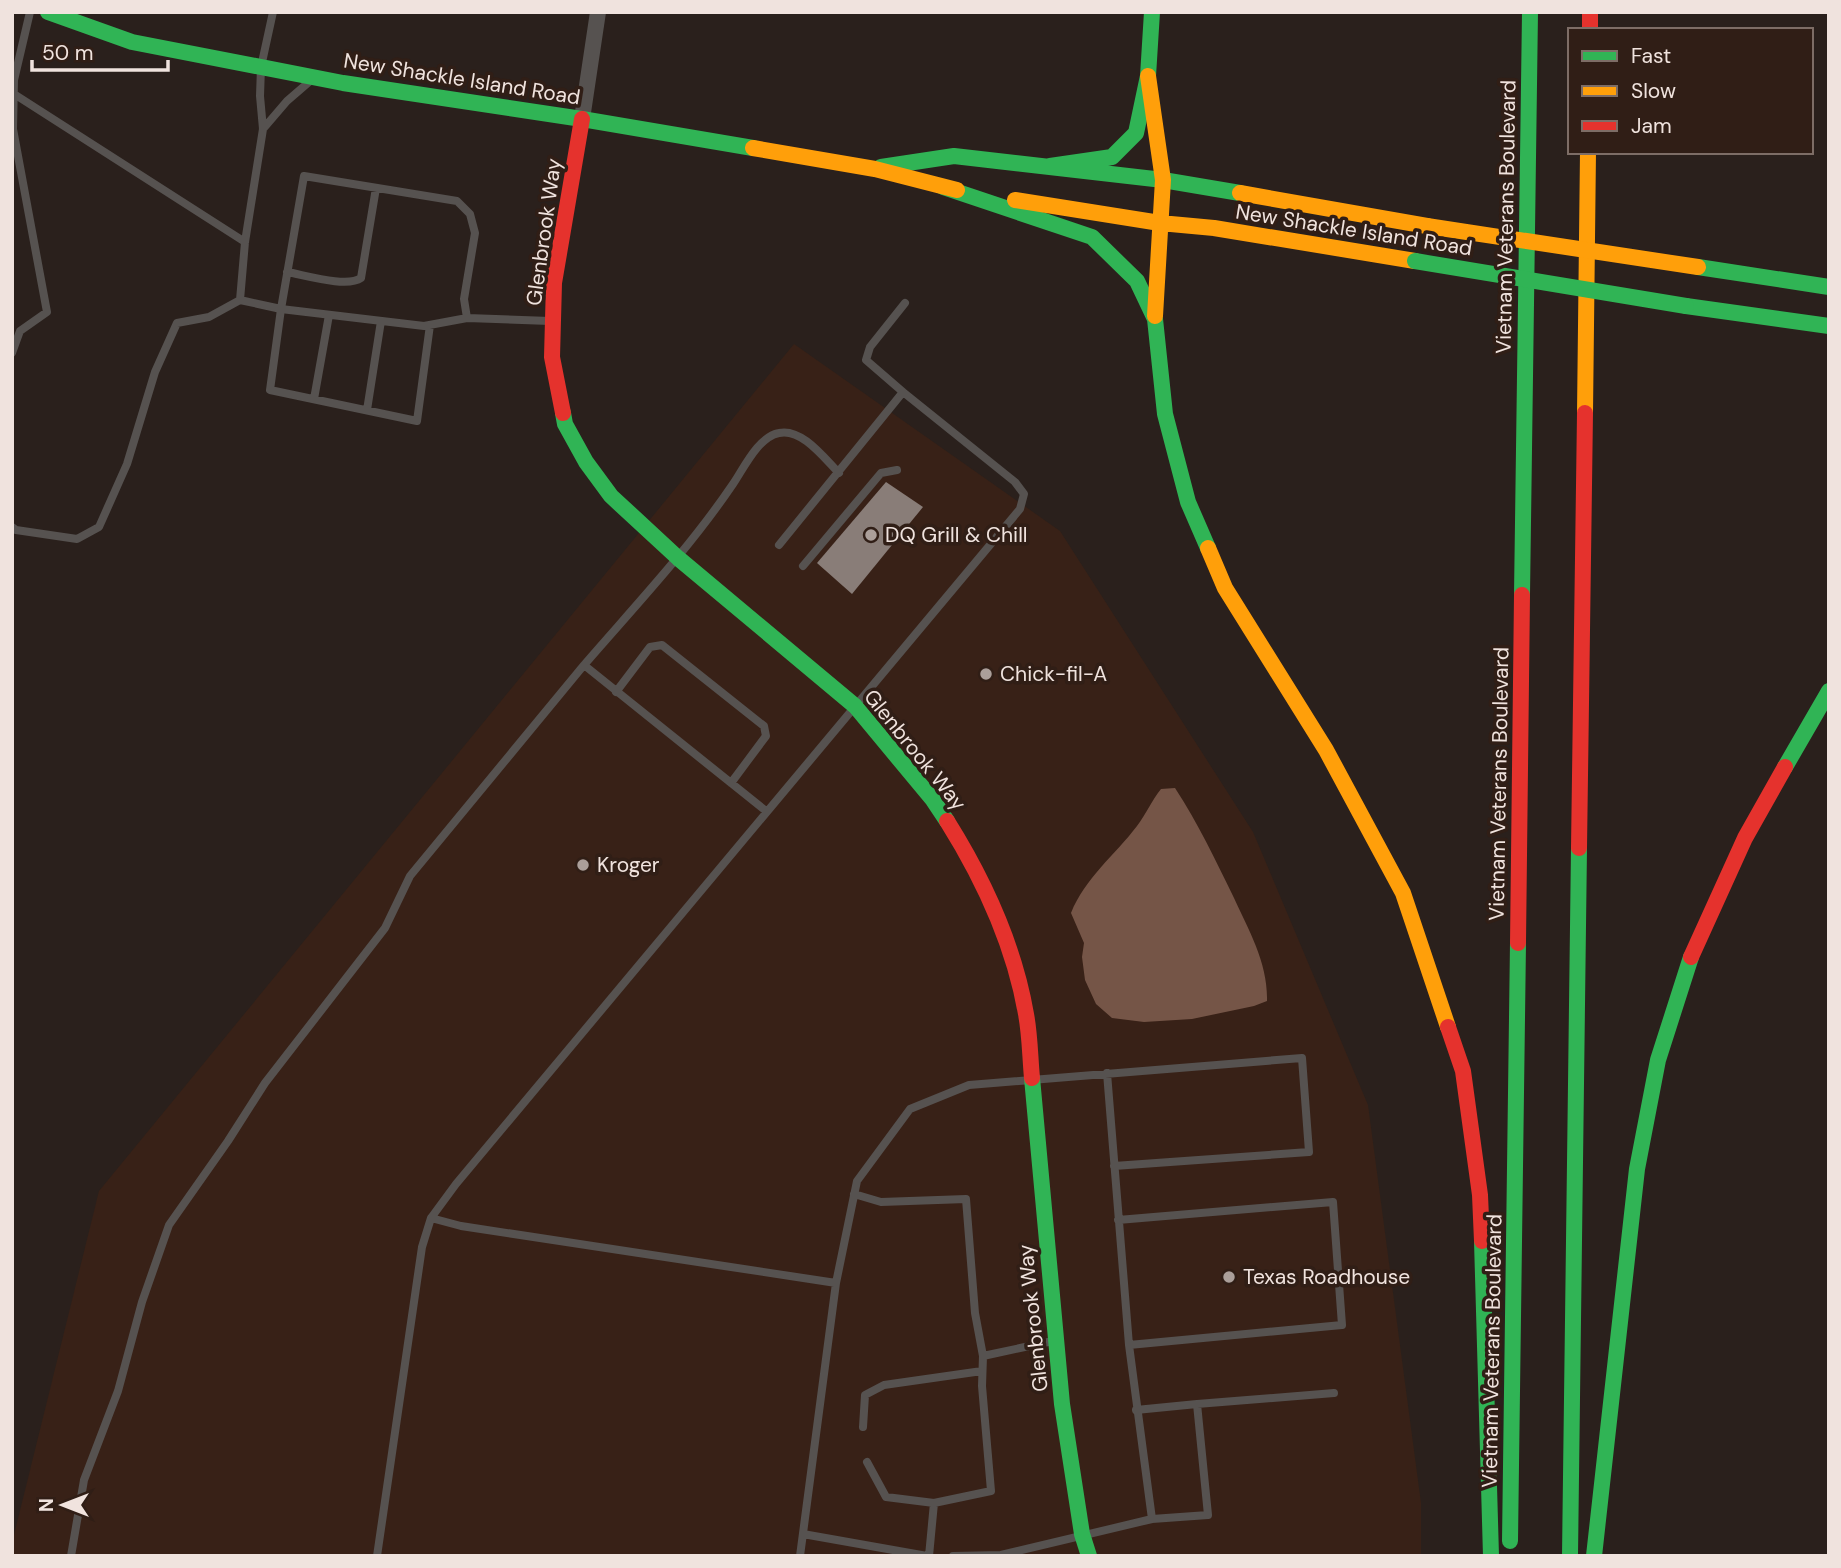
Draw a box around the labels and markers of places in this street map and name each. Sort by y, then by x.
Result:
place label: DQ Grill & Chill [885,521,1028,549]
marker: DQ Grill & Chill [863,527,879,543]
place label: Chick-fil-A [1000,660,1107,688]
marker: Chick-fil-A [978,666,994,682]
place label: Kroger [597,851,660,879]
marker: Kroger [575,857,591,873]
place label: Texas Roadhouse [1243,1263,1410,1291]
marker: Texas Roadhouse [1221,1269,1237,1285]

